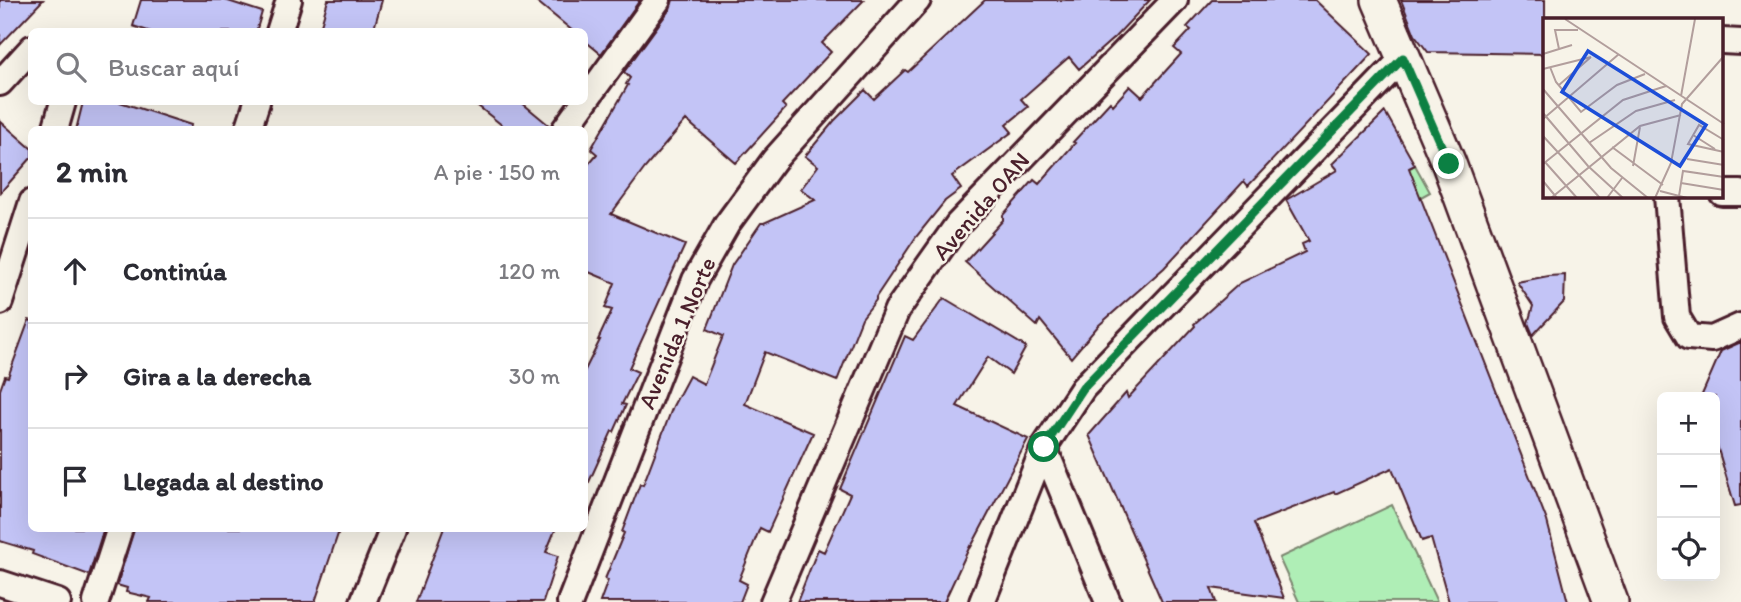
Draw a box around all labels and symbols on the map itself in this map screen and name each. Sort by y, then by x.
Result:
inset map [1543,18,1724,198]
street label: Avenida 0AN [926,146,1035,266]
route end [1433,148,1464,179]
street label: Avenida 1 Norte [631,252,722,413]
route start [1028,431,1059,462]

